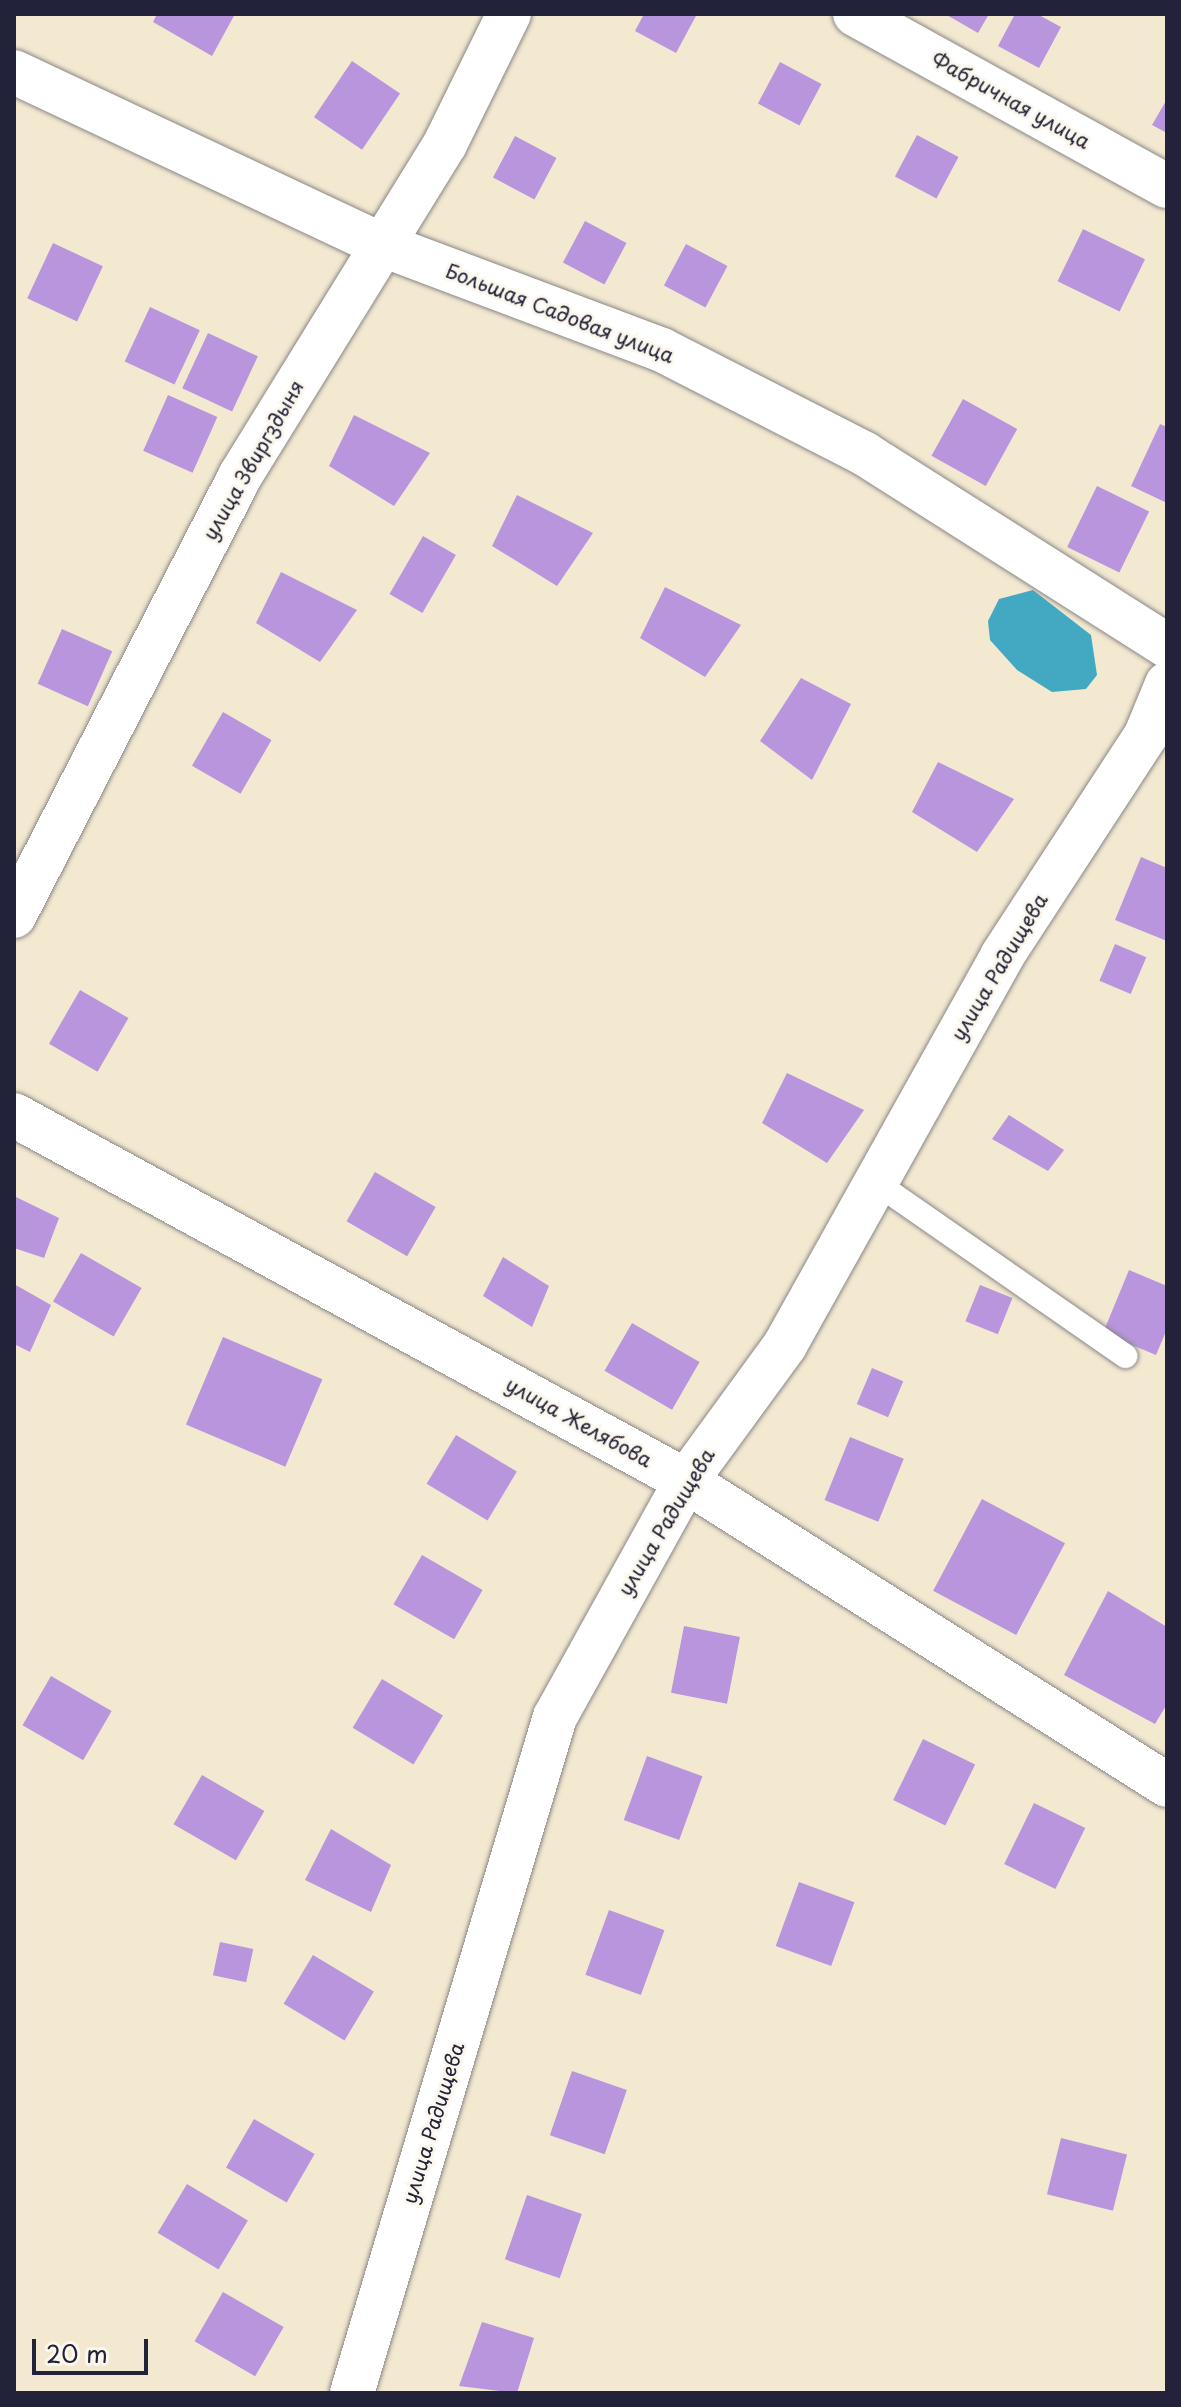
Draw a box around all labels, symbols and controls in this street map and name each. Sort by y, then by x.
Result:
street label: Фабричная улица [927,46,1095,154]
street label: Большая Садовая улица [442,258,678,368]
street label: улица Звиргздыня [197,375,309,545]
street label: улица Радищева [946,889,1052,1045]
street label: улица Желябова [501,1372,657,1472]
street label: улица Радищева [613,1444,719,1600]
street label: улица Радищева [397,2039,469,2207]
scale bar [36,2323,152,2373]
text: 20 m [46,2335,108,2371]

